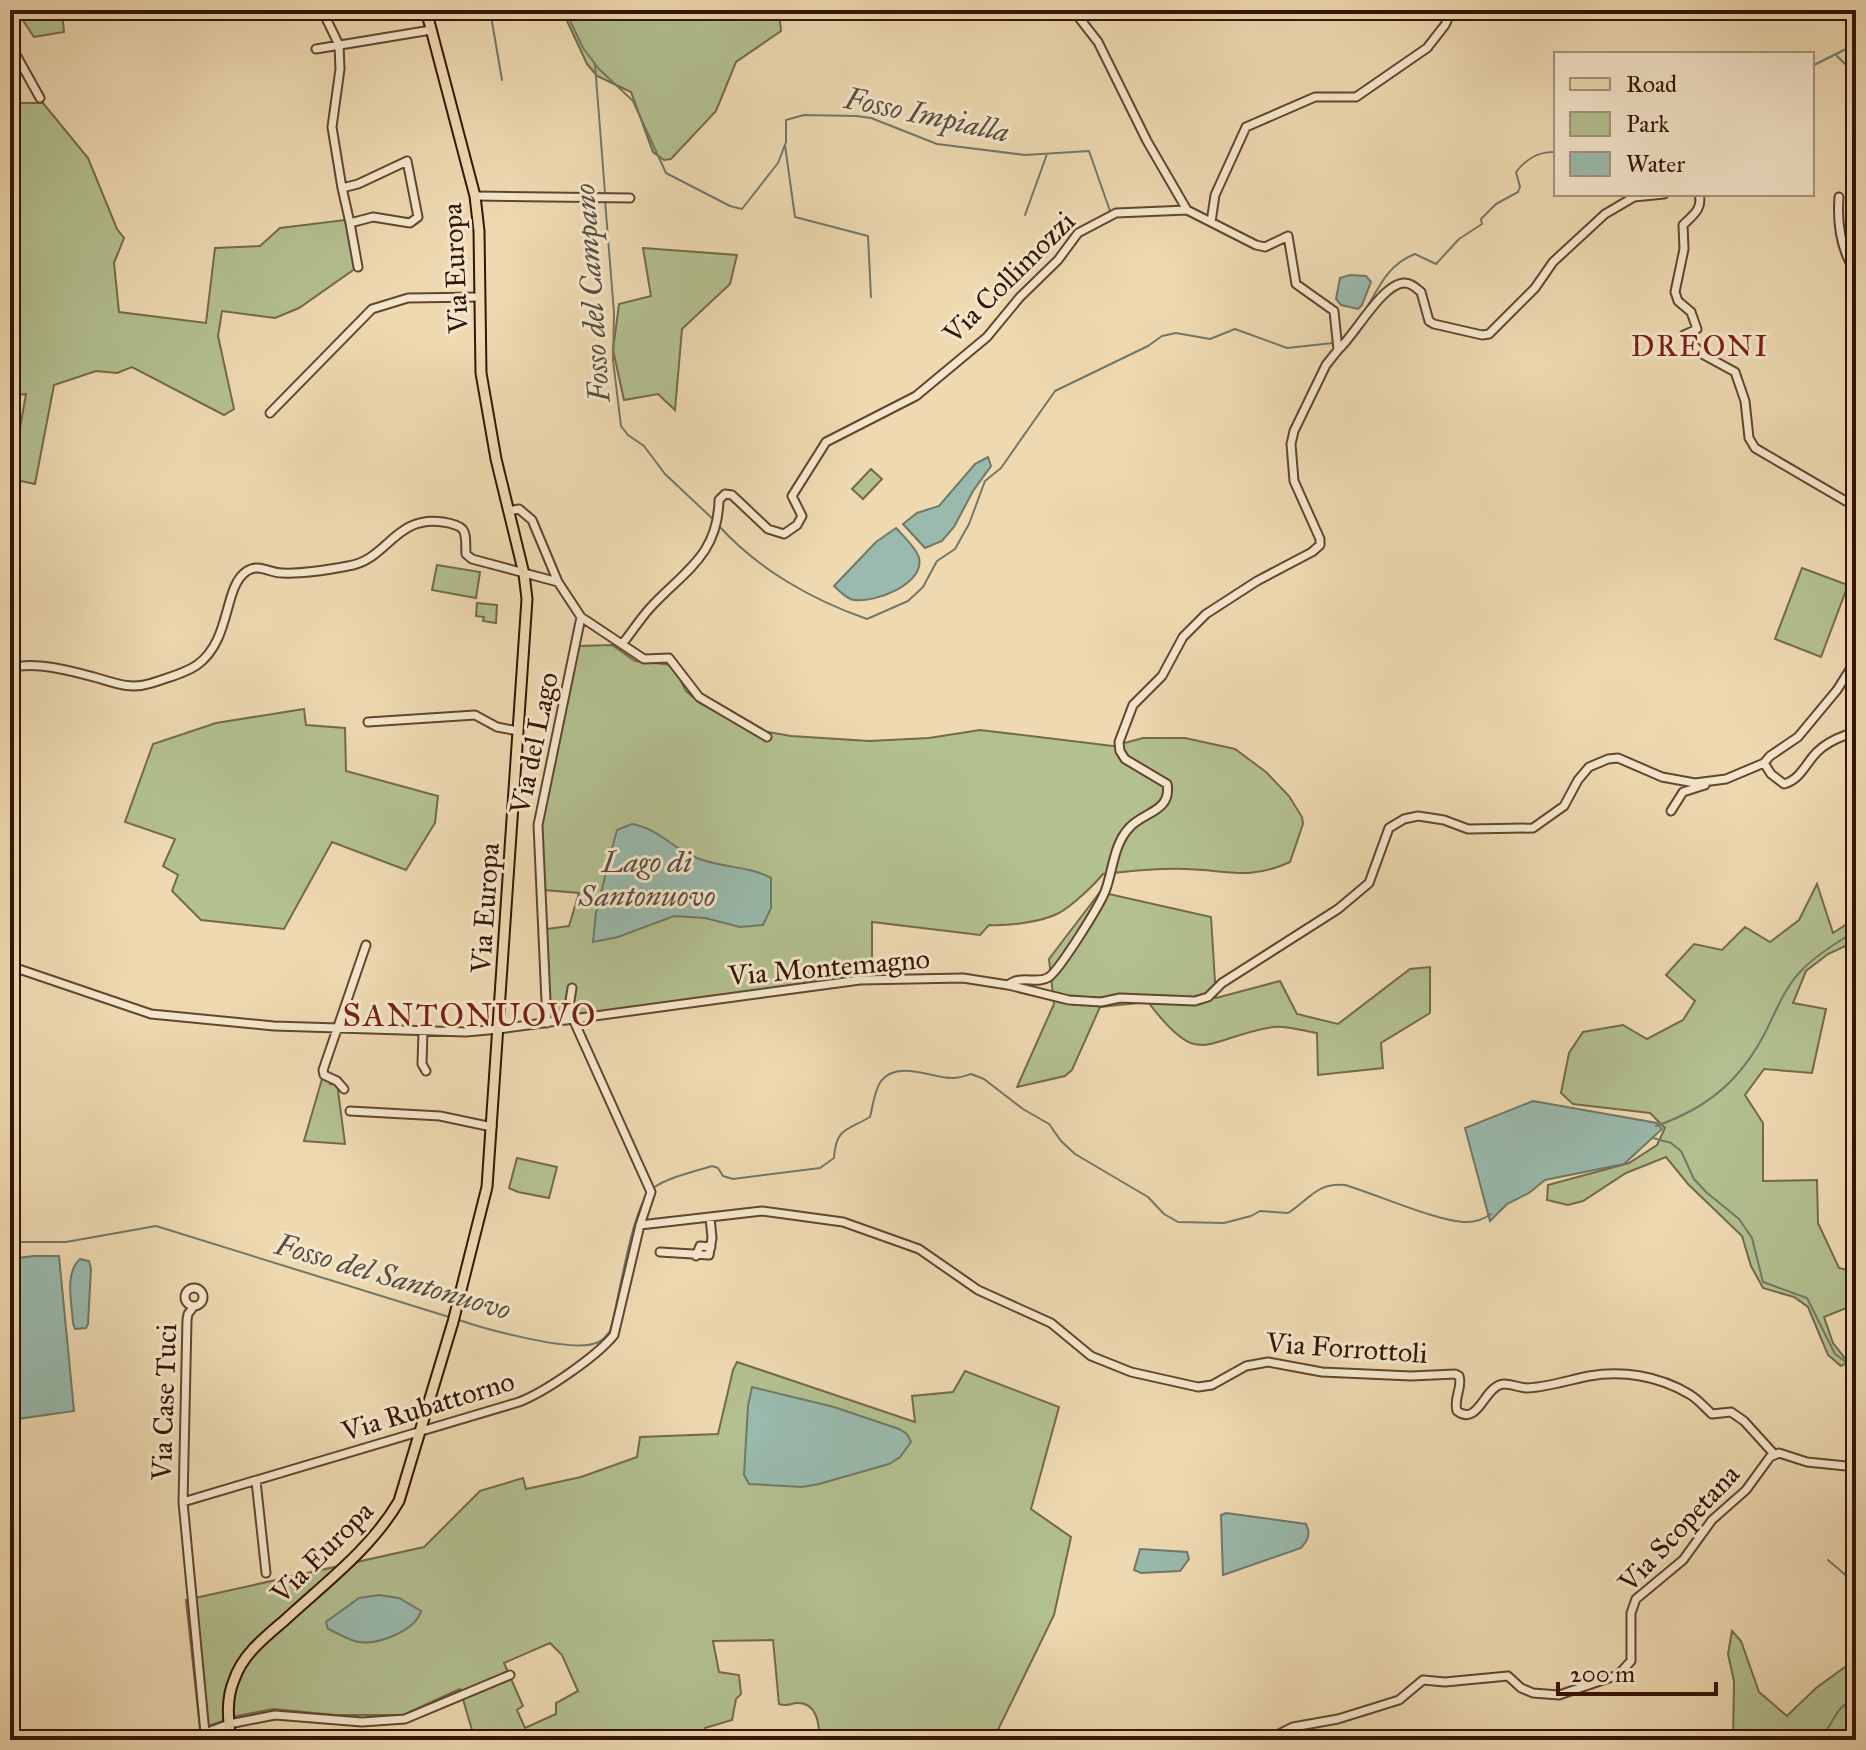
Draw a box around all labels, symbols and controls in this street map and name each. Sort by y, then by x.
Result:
legend [1554,52,1814,196]
text: Road [1626,69,1677,99]
water label: Fosso Impialla [840,80,1013,151]
text: Park [1626,109,1670,139]
text: Water [1626,149,1685,179]
water label: Fosso del Campano [566,182,619,405]
street label: Via Europa [434,202,476,335]
street label: Via Collimozzi [935,203,1083,351]
district label: DREONI [1631,328,1769,364]
street label: Via del Lago [502,669,566,818]
street label: Via Europa [463,842,507,975]
water label: Lago di Santonuovo [578,844,715,914]
street label: Via Montemagno [726,941,931,993]
district label: SANTONUOVO [343,996,597,1035]
water label: Fosso del Santonuovo [270,1226,515,1328]
street label: Via Case Tuci [144,1323,184,1482]
street label: Via Forrottoli [1264,1325,1429,1371]
street label: Via Rubattorno [336,1363,519,1449]
street label: Via Scopetana [1610,1457,1747,1600]
street label: Via Europa [263,1493,381,1611]
scale bar [1558,1646,1716,1696]
text: 200 m [1570,1659,1635,1689]

